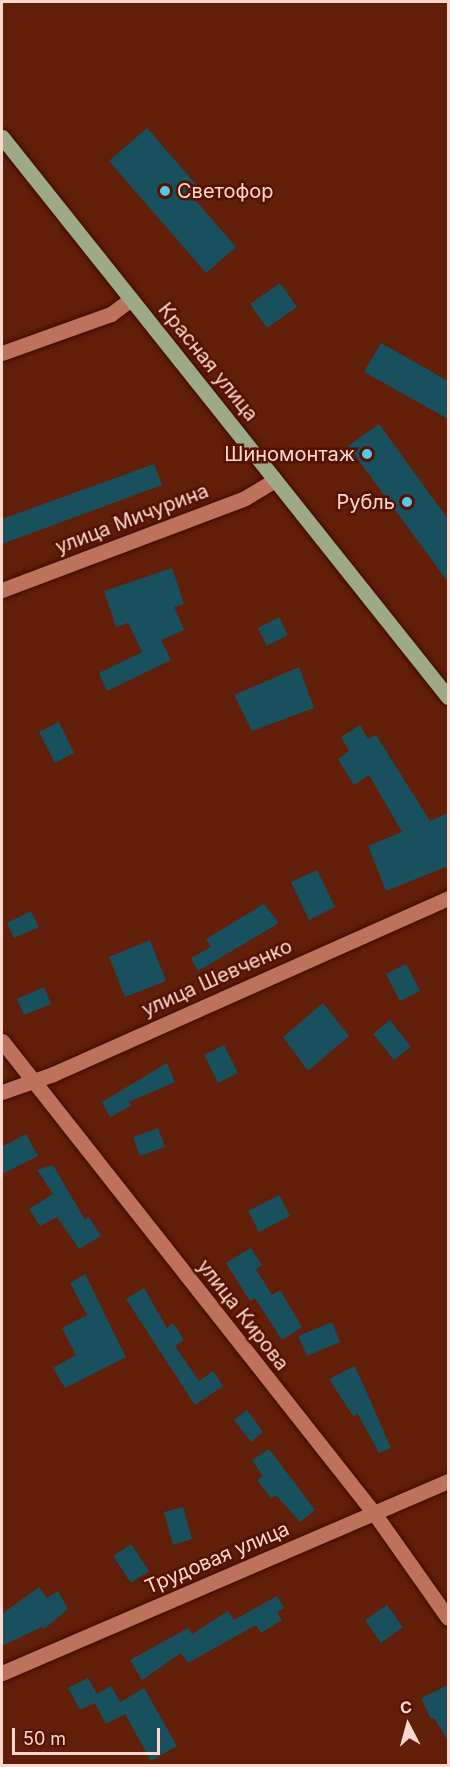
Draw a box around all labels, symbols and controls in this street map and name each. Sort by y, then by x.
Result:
place label: Светофор [177,179,274,203]
marker: Светофор [158,184,172,198]
street label: Красная улица [153,298,263,426]
place label: Шиномонтаж [224,442,355,466]
marker: Шиномонтаж [360,447,374,461]
street label: улица Мичурина [52,479,212,559]
place label: Рубль [336,490,395,514]
marker: Рубль [400,495,414,509]
street label: улица Шевченко [138,934,296,1022]
street label: улица Кирова [192,1255,294,1375]
street label: Трудовая улица [141,1517,293,1599]
north arrow [378,1695,438,1755]
text: С [399,1697,413,1718]
scale bar [15,1716,164,1754]
text: 50 m [23,1728,66,1749]

